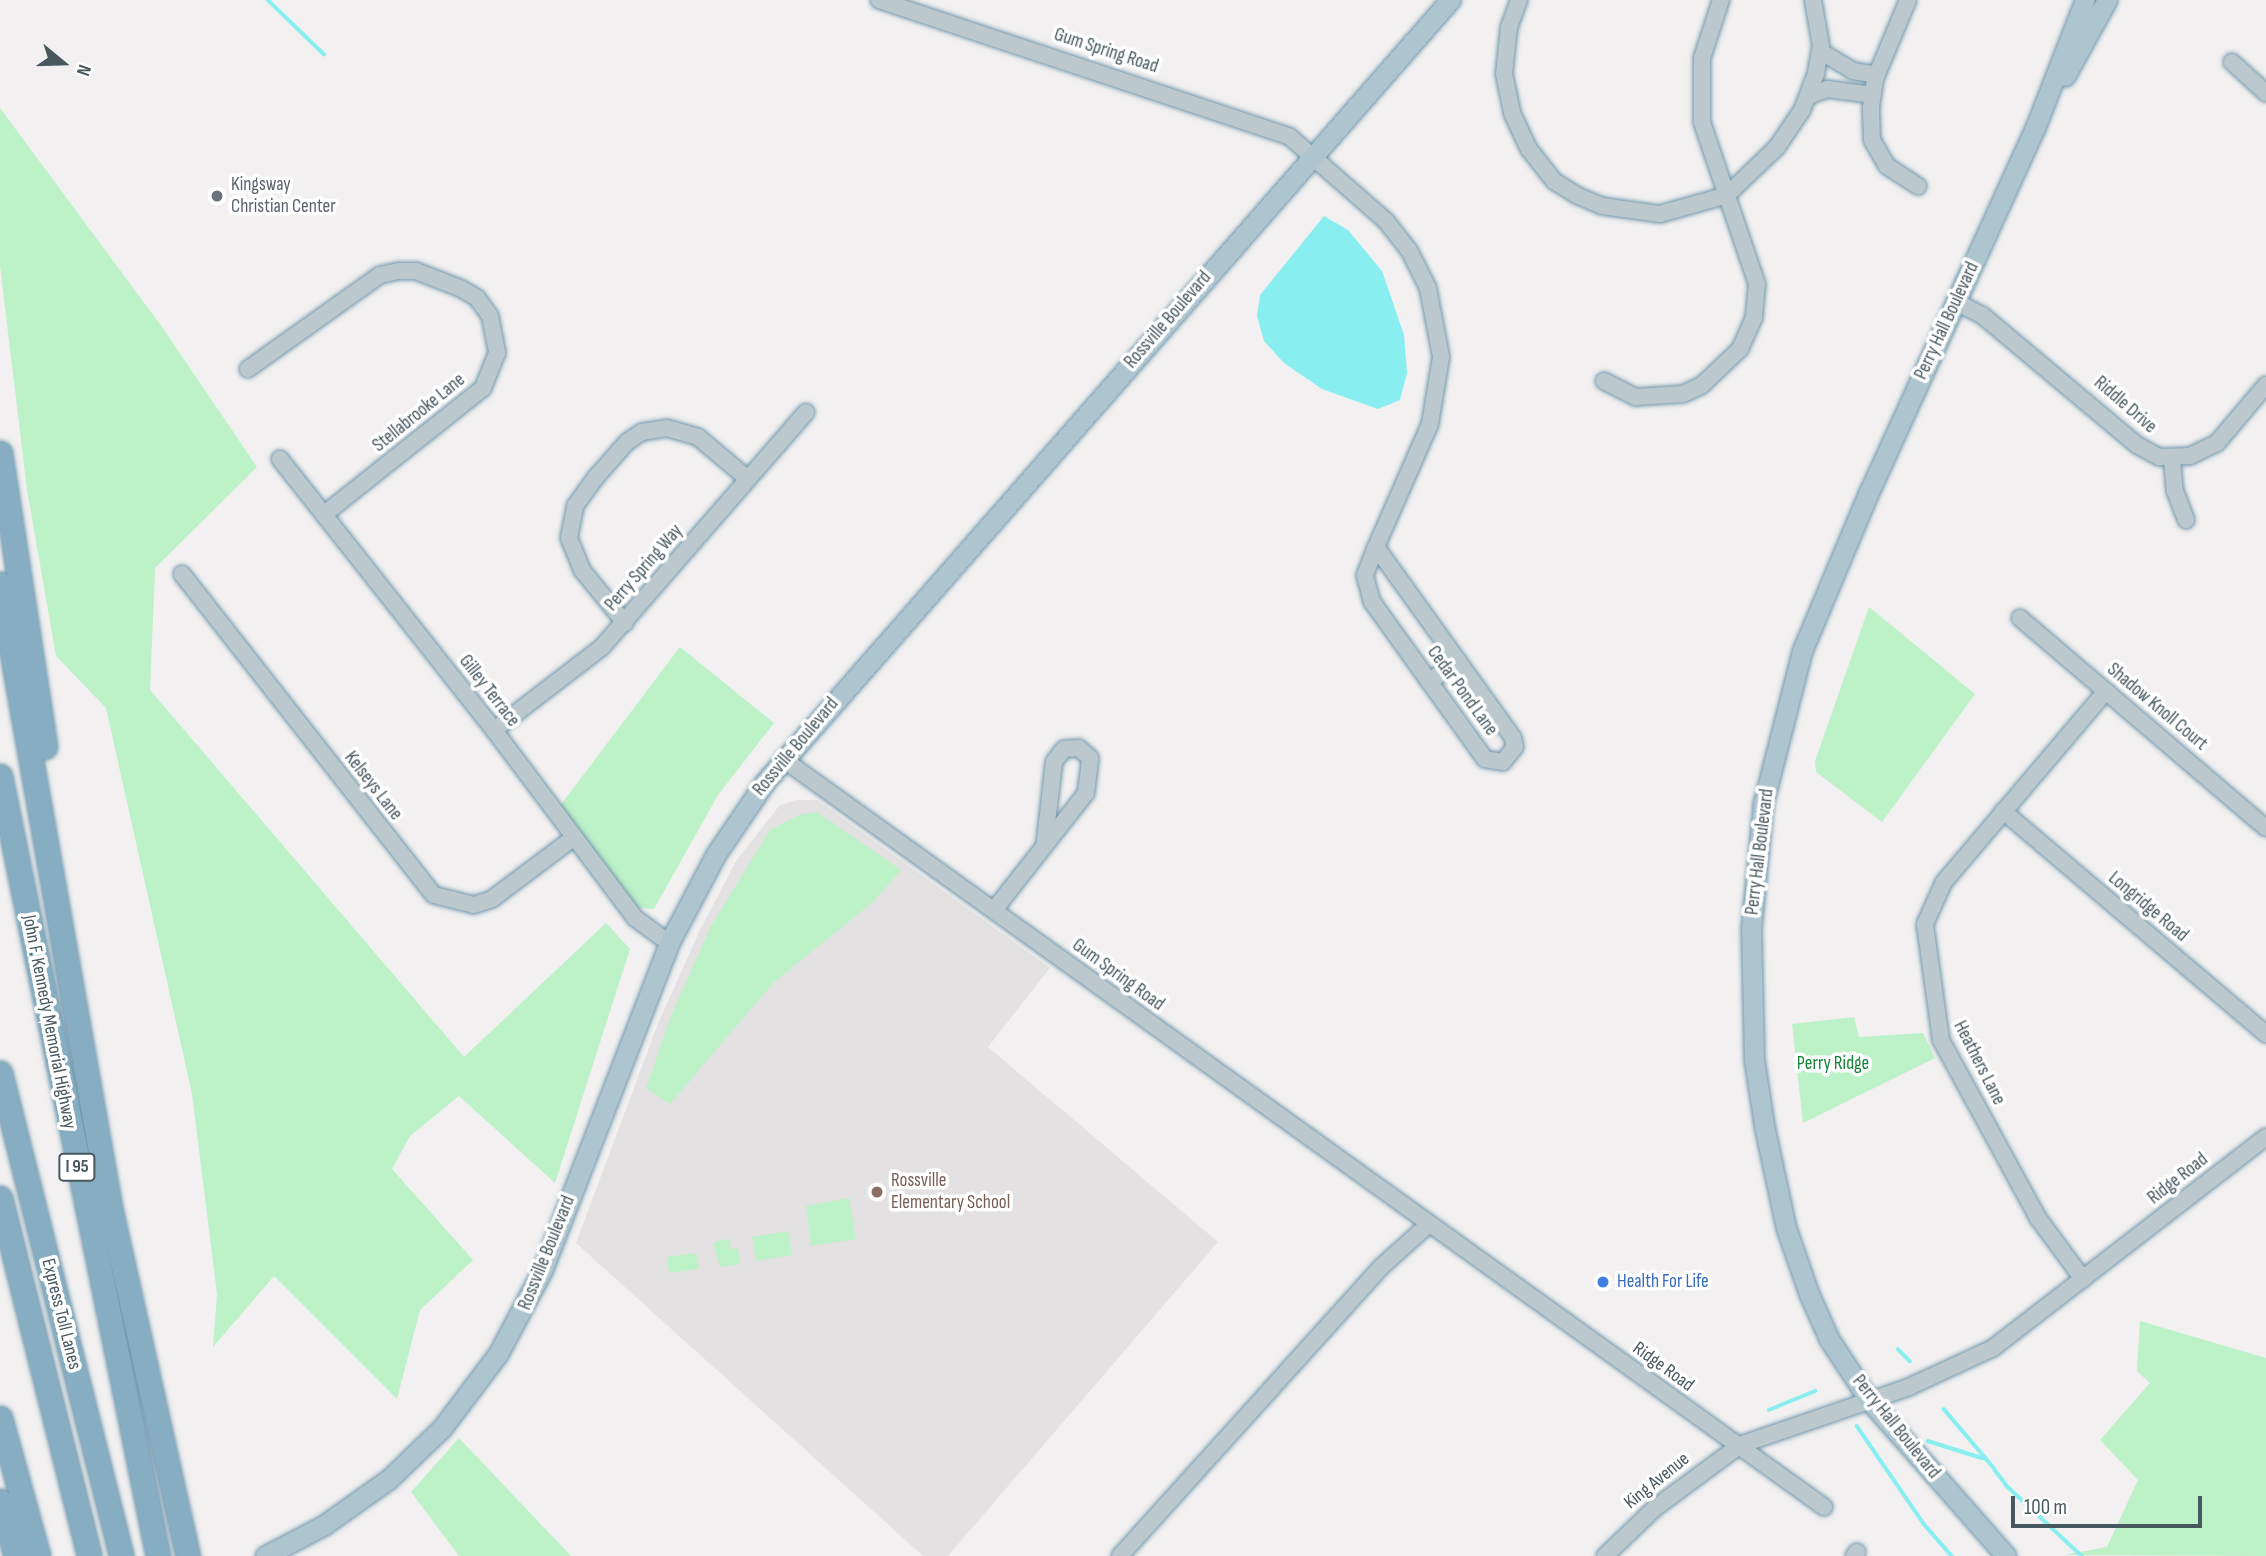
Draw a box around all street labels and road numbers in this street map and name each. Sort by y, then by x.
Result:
street label: Gum Spring Road [1051,23,1161,79]
street label: Perry Hall Boulevard [1910,259,1984,383]
street label: Rossville Boulevard [1120,267,1216,373]
street label: Stellabrooke Lane [368,369,470,457]
street label: Riddle Drive [2089,372,2161,438]
street label: Perry Spring Way [600,520,688,616]
street label: Cedar Pond Lane [1422,642,1502,740]
street label: Gilley Terrace [454,650,524,732]
street label: Shadow Knoll Court [2102,658,2212,756]
street label: Rossville Boulevard [748,693,844,801]
street label: Kelseys Lane [339,747,407,825]
street label: Perry Hall Boulevard [1741,788,1779,916]
street label: Longridge Road [2103,867,2193,947]
street label: John F. Kennedy Memorial Highway [17,913,81,1131]
street label: Gum Spring Road [1068,934,1168,1016]
street label: Heathers Lane [1948,1017,2010,1109]
street label: Ridge Road [2143,1148,2213,1210]
road number: I 95 [58,1152,96,1182]
street label: Rossville Boulevard [514,1193,580,1313]
street label: Express Toll Lanes [36,1256,86,1372]
street label: Ridge Road [1628,1337,1698,1397]
street label: Perry Hall Boulevard [1847,1371,1945,1483]
street label: King Avenue [1620,1448,1694,1514]

